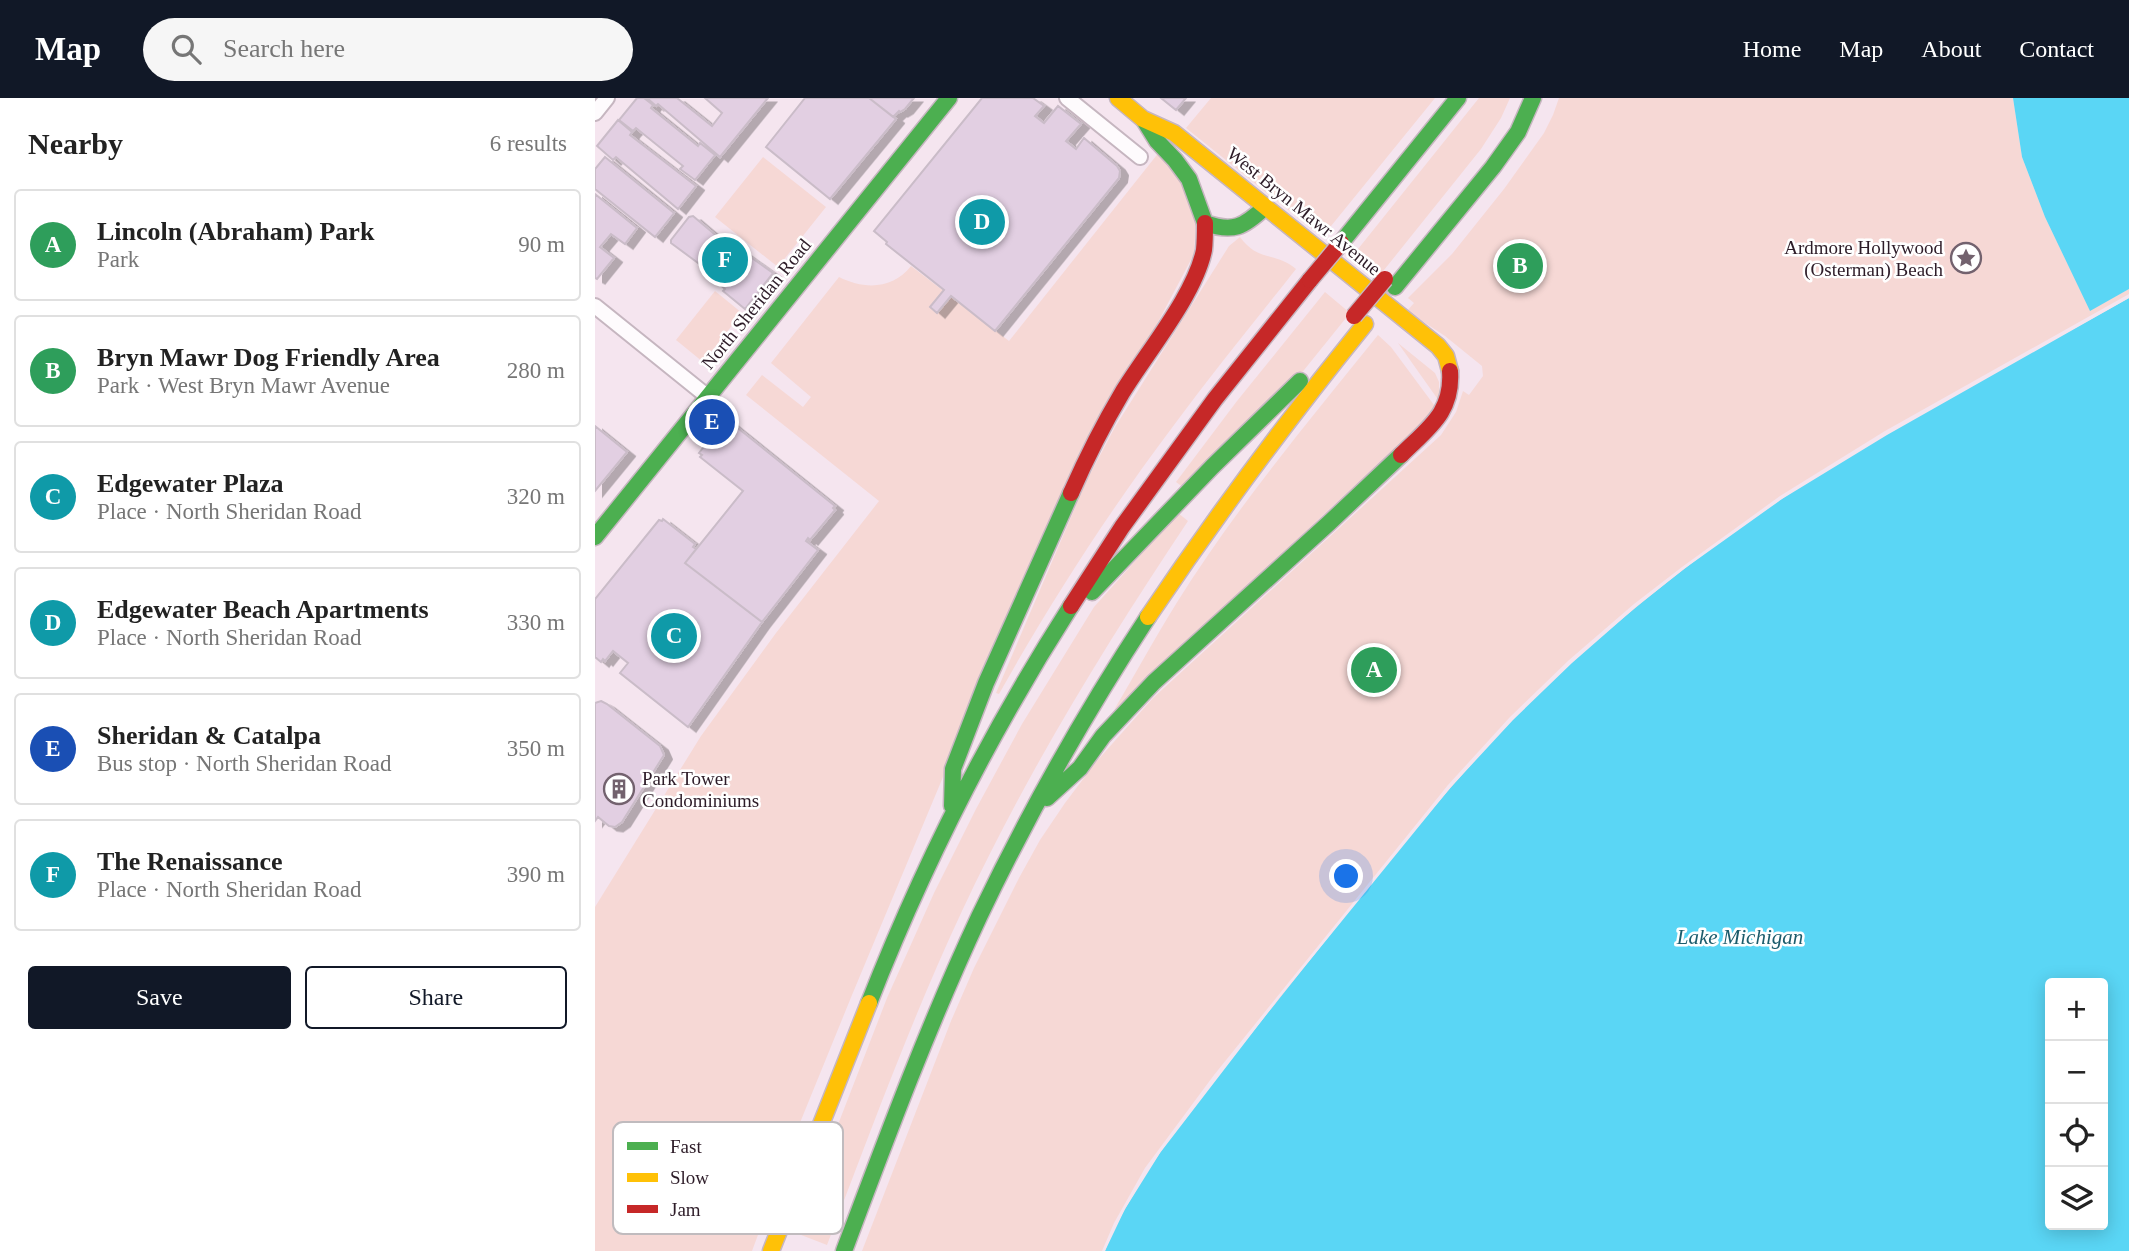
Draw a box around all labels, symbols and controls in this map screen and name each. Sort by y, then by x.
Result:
search box [143,18,633,81]
icon: search [167,30,205,68]
text: Map [35,31,101,67]
text: Search here [223,34,345,63]
text: Home [1743,36,1801,62]
text: Map [1839,36,1883,62]
text: About [1921,36,1981,62]
text: Contact [2019,36,2094,62]
text: Nearby [28,127,123,160]
text: 6 results [490,131,567,156]
street label: West Bryn Mawr Avenue [1223,142,1385,280]
pin: D [959,196,1005,248]
text: Lincoln (Abraham) Park [97,217,374,246]
text: A [45,232,61,257]
text: 90 m [518,232,565,257]
street label: North Sheridan Road [697,234,815,373]
pin: F [702,234,748,286]
place label: Ardmore Hollywood (Osterman) Beach [1784,237,1943,281]
pin: B [1497,240,1543,292]
place icon: Ardmore Hollywood (Osterman) Beach [1949,241,1983,275]
text: Park [97,247,139,272]
text: Bryn Mawr Dog Friendly Area [97,343,440,372]
text: B [45,358,61,383]
text: 280 m [507,358,565,383]
text: Park · West Bryn Mawr Avenue [97,373,390,398]
pin: E [689,396,735,448]
text: Edgewater Plaza [97,469,284,498]
text: C [45,484,61,509]
text: 320 m [507,484,565,509]
text: Place · North Sheridan Road [97,499,361,524]
text: Edgewater Beach Apartments [97,595,429,624]
text: D [45,610,61,635]
text: 330 m [507,610,565,635]
pin: C [651,610,697,662]
text: Place · North Sheridan Road [97,625,361,650]
pin: A [1351,644,1397,696]
text: Sheridan & Catalpa [97,721,321,750]
text: E [45,736,61,761]
text: 350 m [507,736,565,761]
text: Bus stop · North Sheridan Road [97,751,392,776]
place label: Park Tower Condominiums [642,768,759,811]
building icon: Park Tower Condominiums [602,772,636,806]
text: The Renaissance [97,847,283,876]
your location [1329,859,1363,893]
text: F [46,862,60,887]
text: 390 m [507,862,565,887]
text: Place · North Sheridan Road [97,877,361,902]
water label: Lake Michigan [1676,925,1803,949]
button: Save [28,966,291,1029]
button: Share [305,966,567,1029]
map controls [2045,978,2108,1230]
button: + [2045,978,2108,1041]
button: − [2045,1041,2108,1104]
button: locate [2045,1104,2108,1167]
legend [613,1122,843,1234]
text: Fast [670,1136,702,1157]
text: Slow [670,1167,709,1188]
button: layers [2045,1167,2108,1230]
text: Jam [670,1199,701,1220]

